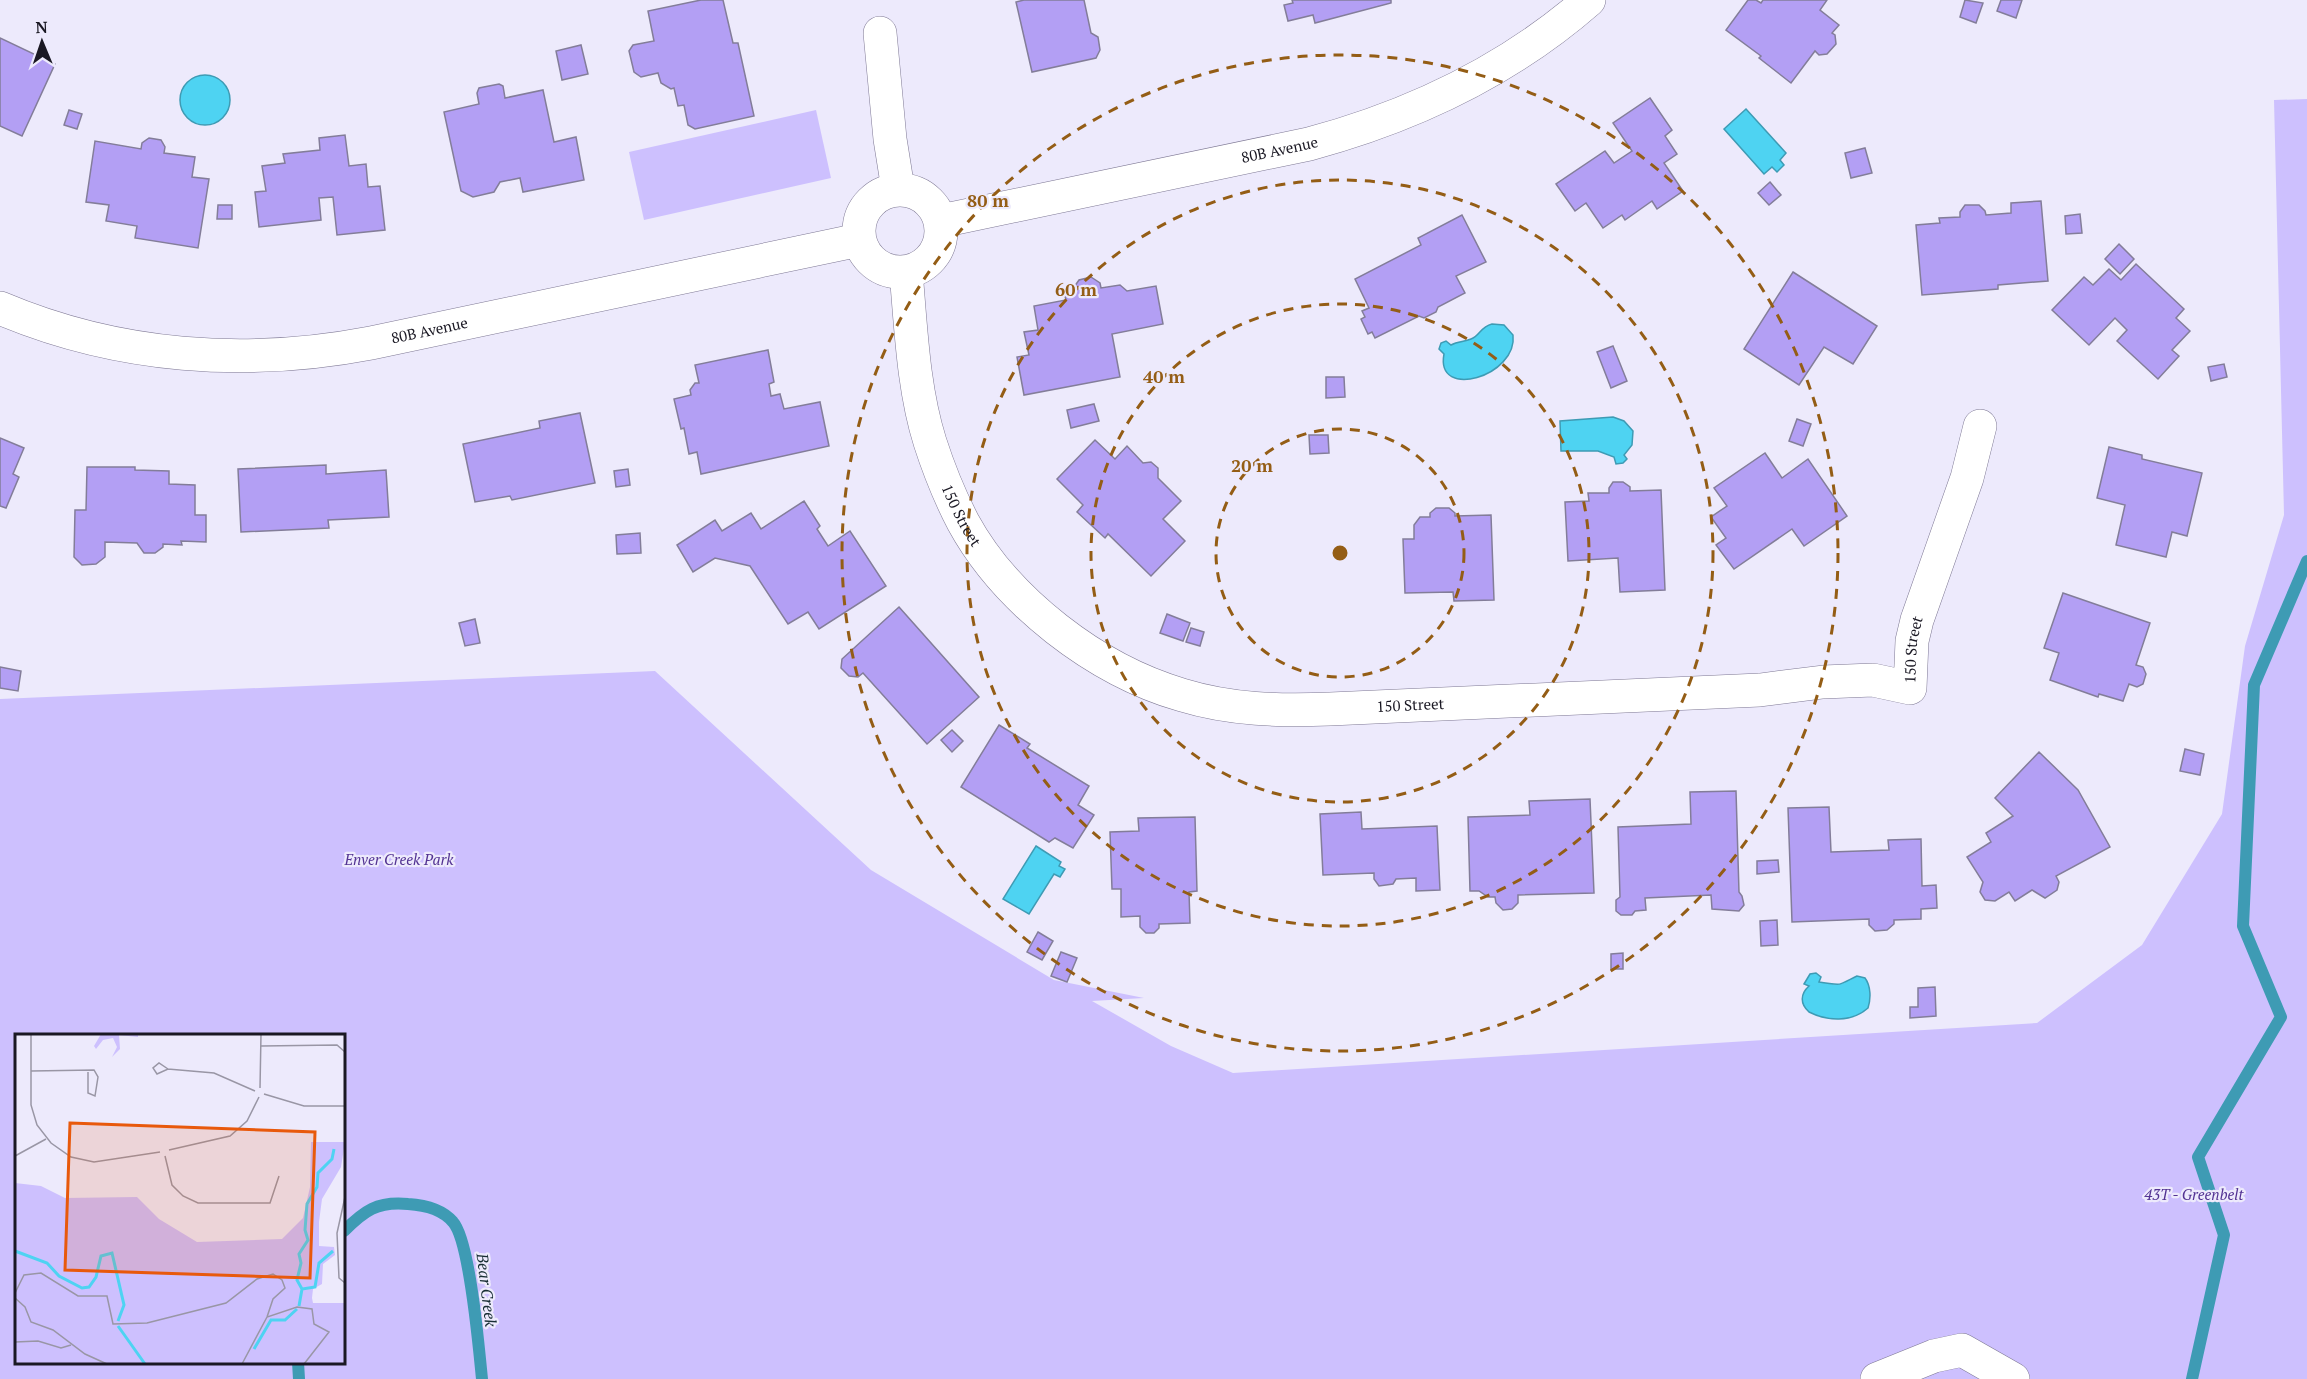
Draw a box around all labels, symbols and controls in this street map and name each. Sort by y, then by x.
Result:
north arrow [12,12,72,72]
text: N [35,16,48,38]
street label: 80B Avenue [1239,131,1320,167]
text: 80 m [967,188,1009,212]
text: 60 m [1055,277,1097,301]
street label: 80B Avenue [389,312,469,347]
text: 40 m [1143,364,1185,388]
text: 20 m [1231,453,1273,477]
street label: 150 Street [938,481,987,551]
centre of rings [1330,543,1350,563]
street label: 150 Street [1899,612,1927,684]
street label: 150 Street [1376,693,1445,716]
park label: Enver Creek Park [343,849,454,869]
inset map [15,1034,345,1364]
park label: 43T - Greenbelt [2143,1184,2244,1204]
water label: Bear Creek [471,1251,502,1328]

